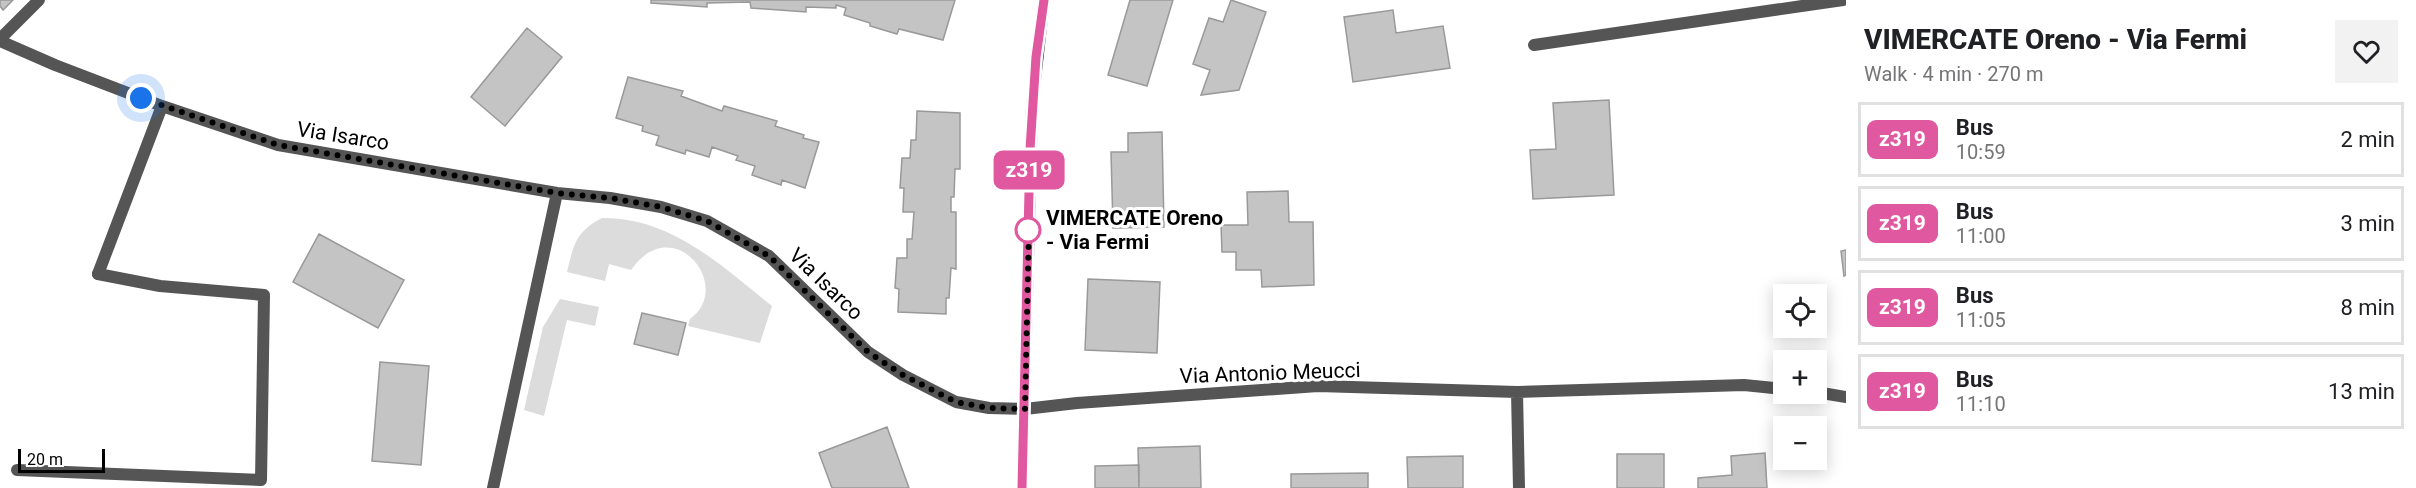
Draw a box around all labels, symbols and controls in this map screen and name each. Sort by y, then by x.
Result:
button: heart [2335,20,2398,83]
text: VIMERCATE Oreno - Via Fermi [1864,23,2247,56]
text: Walk · 4 min · 270 m [1864,62,2043,86]
your location [126,83,156,113]
text: Bus [1956,115,1994,140]
street label: Via Isarco [295,117,391,155]
text: z319 [1879,127,1926,151]
text: 2 min [2340,127,2395,152]
text: 10:59 [1956,140,2006,164]
line badge: z319 [987,150,1071,190]
text: z319 [1006,158,1052,182]
text: Bus [1956,199,1994,224]
place label: VIMERCATE Oreno - Via Fermi [1046,206,1223,254]
text: z319 [1879,211,1926,235]
text: 3 min [2340,211,2395,236]
marker: VIMERCATE Oreno - Via Fermi [1015,217,1041,243]
text: 11:00 [1956,224,2006,248]
street label: Via Isarco [784,243,868,325]
text: Bus [1956,283,1994,308]
map controls [1773,284,1827,470]
button: locate [1773,284,1827,338]
text: z319 [1879,295,1926,319]
text: 8 min [2340,295,2395,320]
text: 11:05 [1956,308,2006,332]
button: + [1773,350,1827,404]
street label: Via Antonio Meucci [1179,358,1361,388]
text: Bus [1956,367,1994,392]
text: z319 [1879,379,1926,403]
text: 13 min [2328,379,2395,404]
text: 11:10 [1956,392,2006,416]
button: − [1773,416,1827,470]
scale bar [18,446,105,474]
text: 20 m [27,450,63,469]

